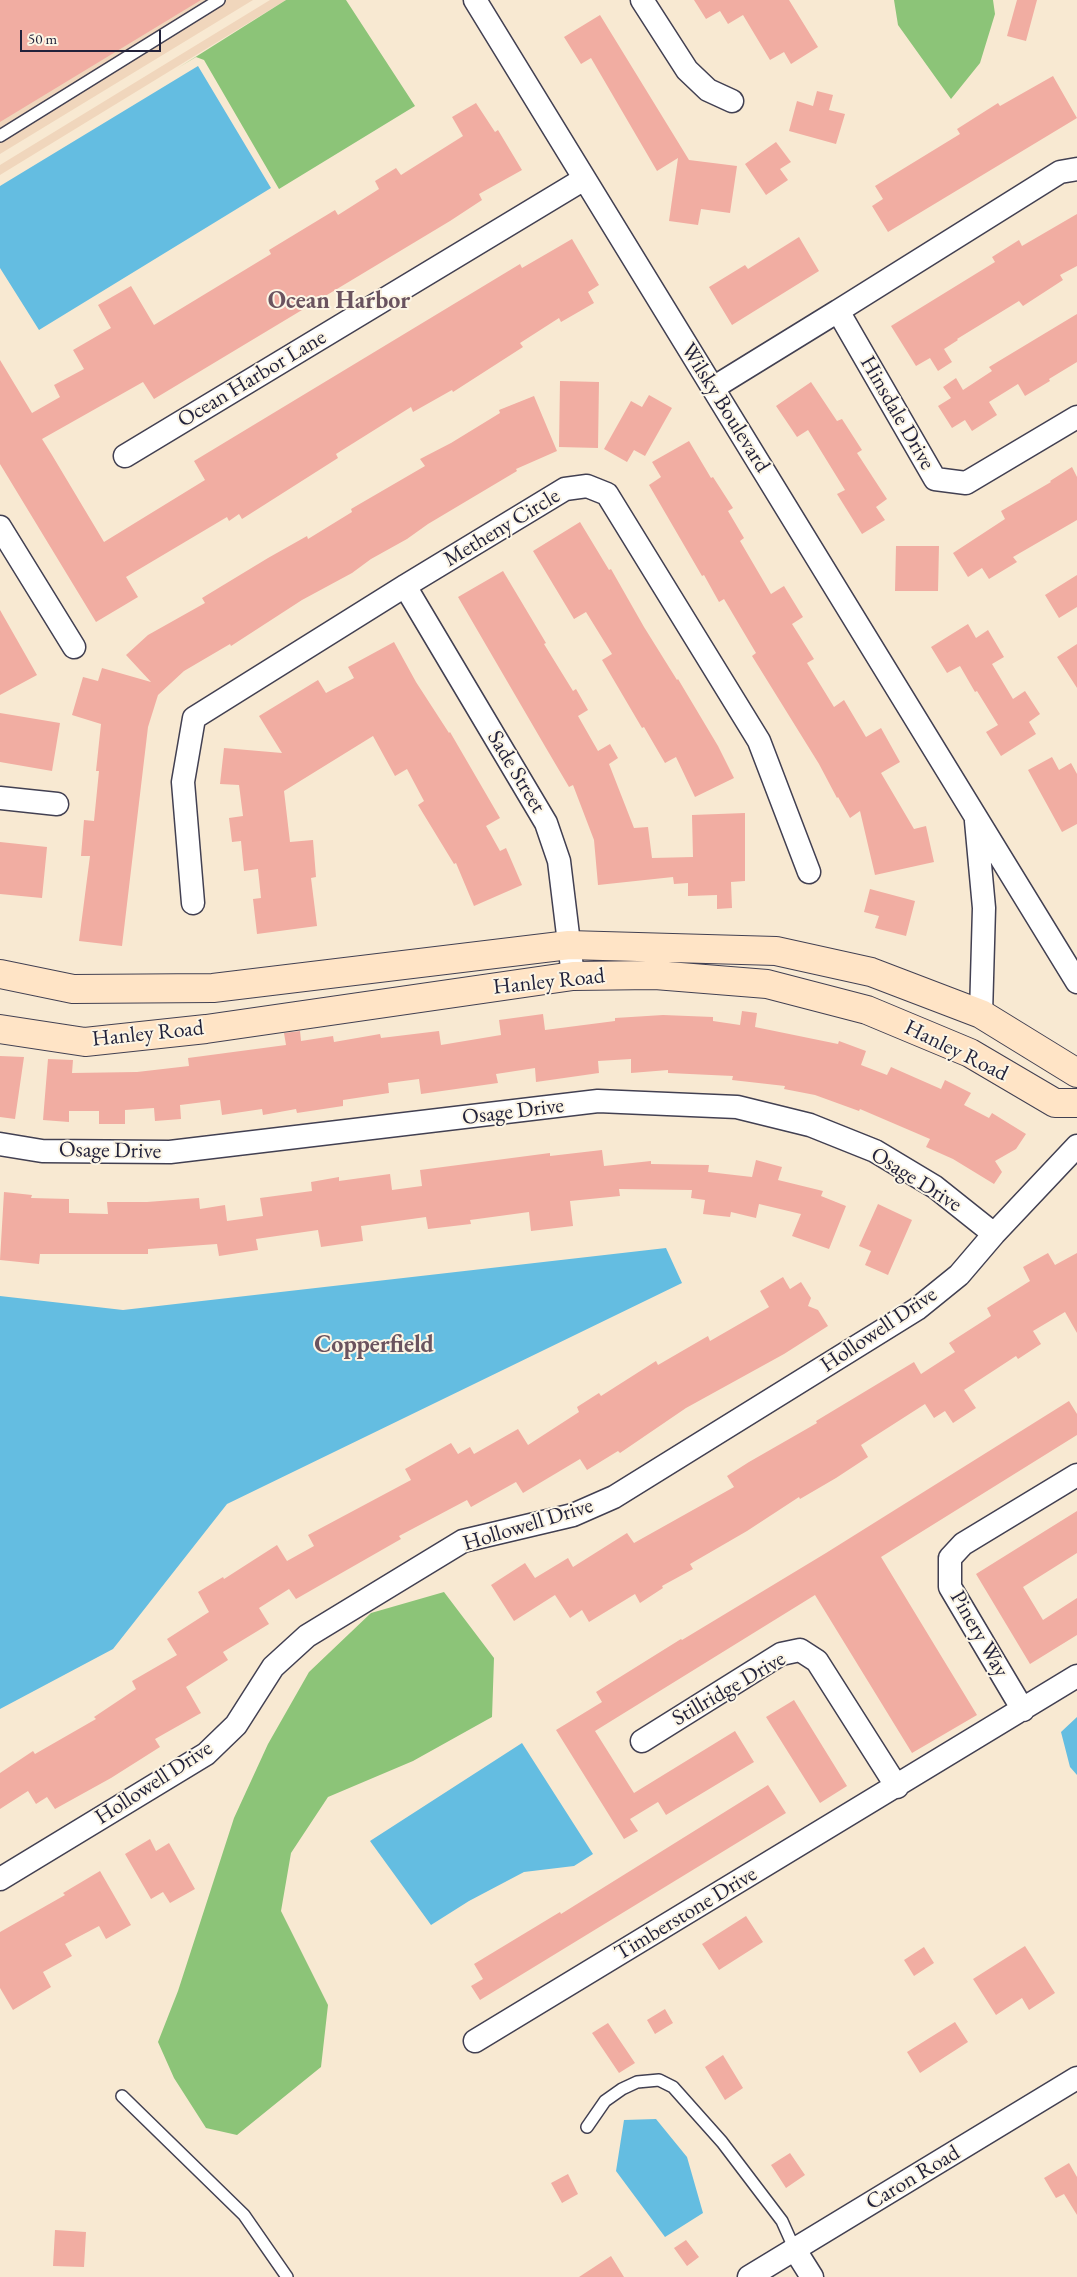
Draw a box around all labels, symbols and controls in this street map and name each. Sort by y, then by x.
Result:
scale bar [22,20,164,52]
text: 50 m [28,29,57,48]
district label: Ocean Harbor [268,287,410,315]
street label: Ocean Harbor Lane [173,324,331,434]
street label: Wilsky Boulevard [675,338,775,478]
street label: Hinsdale Drive [854,351,940,475]
street label: Metheny Circle [439,483,565,573]
street label: Sade Street [481,726,551,818]
street label: Hanley Road [492,963,606,1001]
street label: Hanley Road [91,1015,205,1053]
street label: Hanley Road [900,1015,1012,1087]
street label: Osage Drive [461,1093,565,1131]
street label: Osage Drive [59,1137,161,1165]
street label: Osage Drive [866,1142,966,1218]
street label: Hollowell Drive [816,1281,942,1379]
district label: Copperfield [314,1331,434,1359]
street label: Hollowell Drive [460,1493,596,1557]
street label: Pinery Way [944,1586,1014,1682]
street label: Stillridge Drive [668,1646,790,1732]
street label: Hollowell Drive [90,1735,218,1831]
street label: Timberstone Drive [610,1861,762,1967]
street label: Caron Road [861,2140,965,2216]

